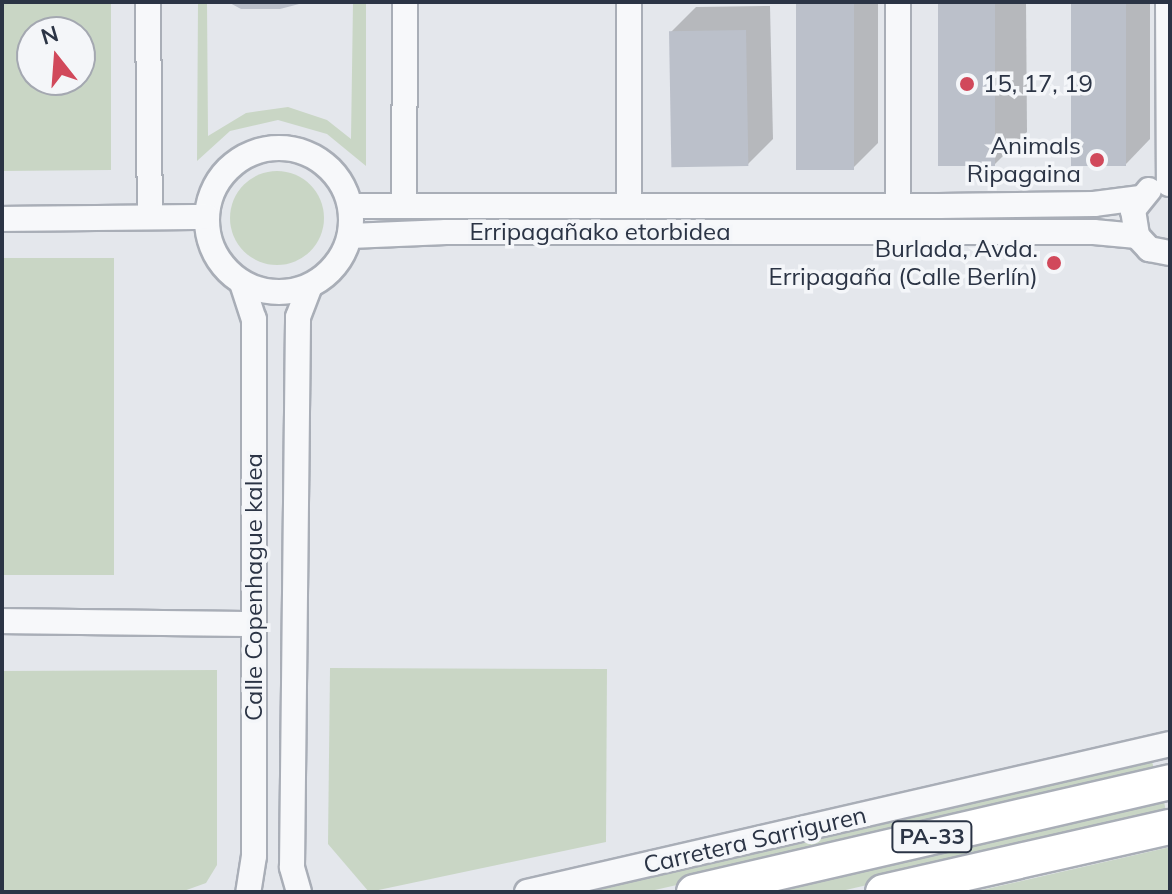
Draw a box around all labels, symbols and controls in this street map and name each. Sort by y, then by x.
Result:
north arrow [16,16,96,96]
text: N [38,19,62,51]
place label: 15, 17, 19 [983,70,1093,98]
marker: 15, 17, 19 [958,75,976,93]
place label: Animals Ripagaina [967,132,1081,188]
marker: Animals Ripagaina [1088,151,1106,169]
street label: Erripagañako etorbidea [469,218,731,246]
place label: Burlada, Avda. Erripagaña (Calle Berlín) [769,235,1038,291]
marker: Burlada, Avda. Erripagaña (Calle Berlín) [1045,254,1063,272]
street label: Calle Copenhague kalea [240,453,268,721]
street label: Carretera Sarriguren [641,800,869,880]
road number: PA-33 [890,819,974,855]

